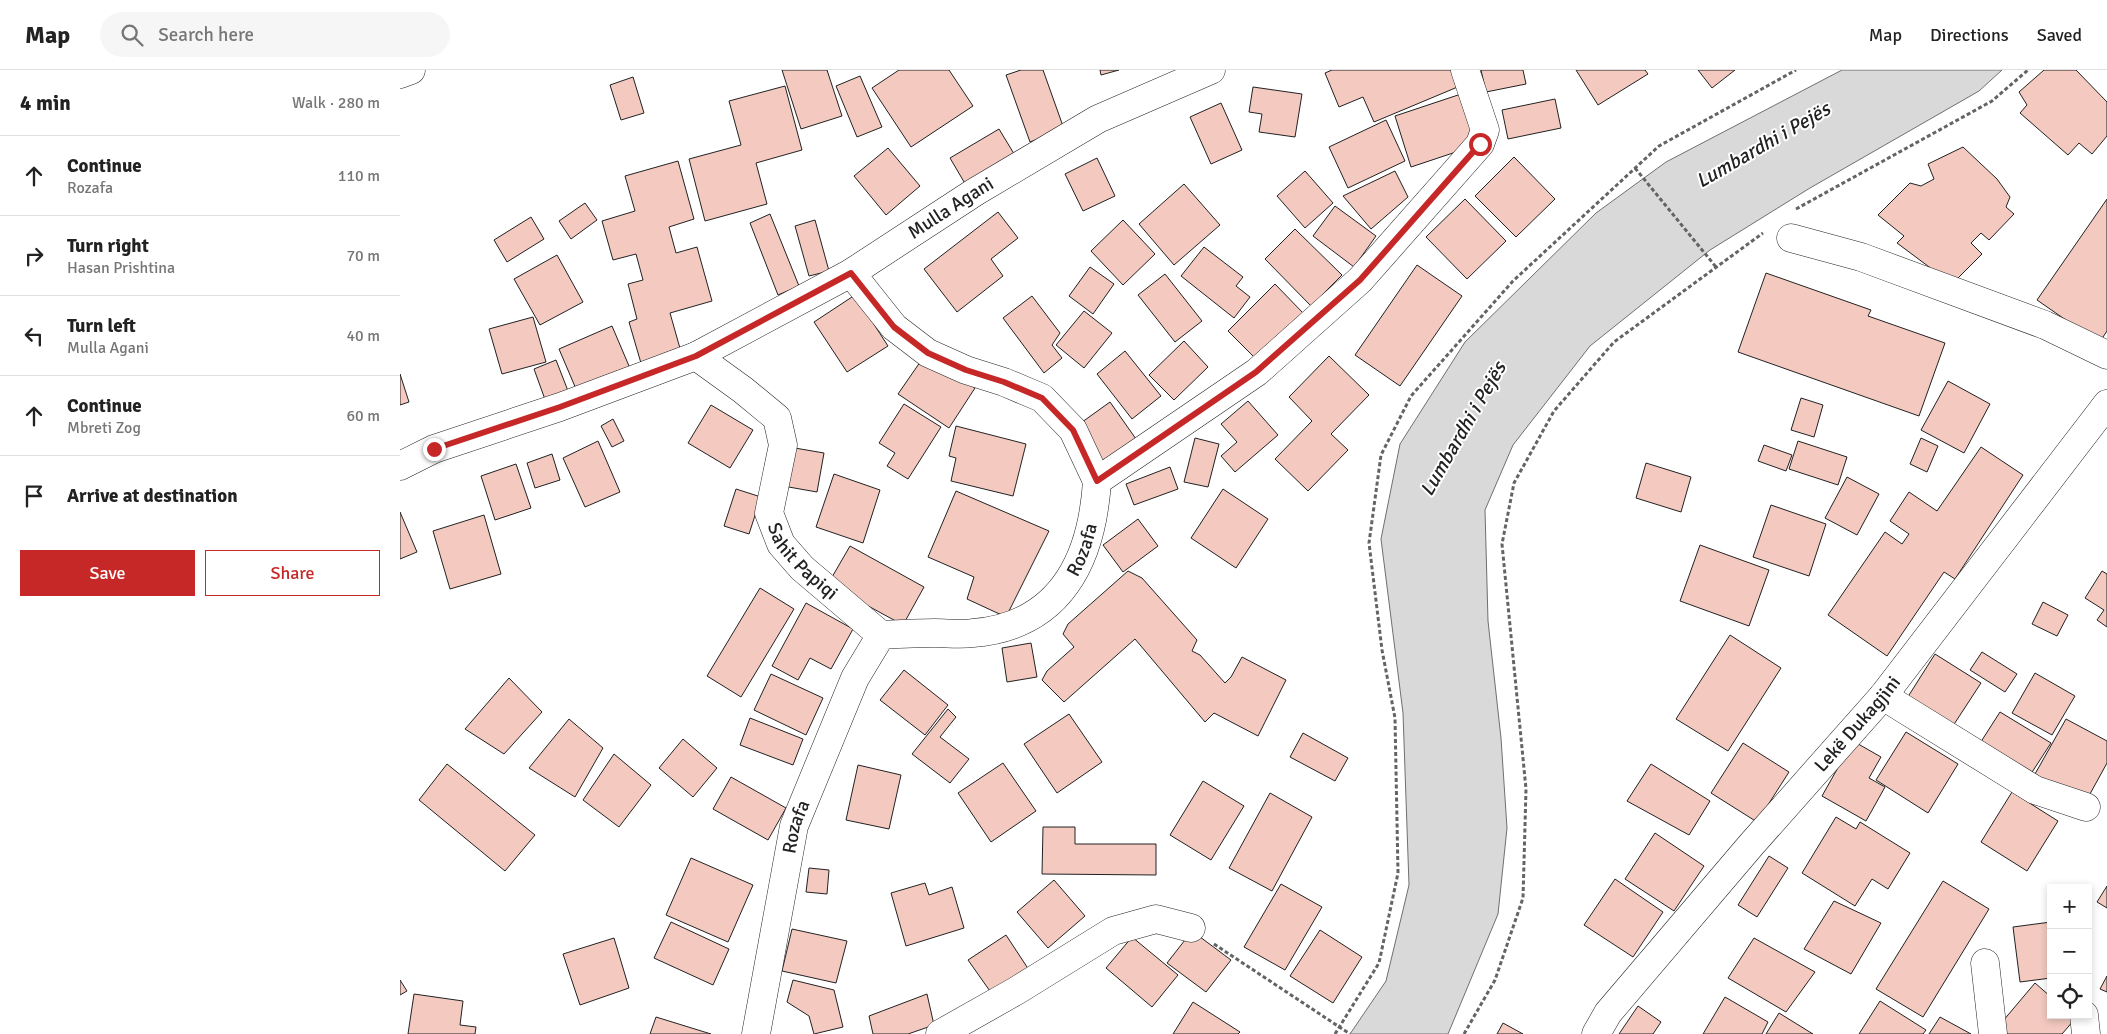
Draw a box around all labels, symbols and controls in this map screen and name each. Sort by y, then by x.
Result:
search box [100,12,450,57]
text: Map [25,20,70,50]
icon: search [118,21,146,49]
text: Search here [158,23,254,47]
text: Map [1869,24,1902,46]
text: Directions [1930,24,2009,46]
text: Saved [2037,24,2082,46]
text: 4 min [20,90,71,116]
text: Walk · 280 m [292,93,380,113]
water label: Lumbardhi i Pejës [1691,95,1837,194]
route start [1469,133,1492,156]
text: Continue [67,154,142,178]
icon: ahead [20,162,48,190]
text: 110 m [338,166,380,186]
street label: Mulla Agani [903,172,998,245]
text: Rozafa [67,178,113,198]
text: Turn right [67,234,149,258]
icon: right [20,242,48,270]
text: 70 m [346,246,380,266]
text: Hasan Prishtina [67,258,175,278]
text: Turn left [67,314,136,338]
icon: left [20,322,48,350]
text: 40 m [346,326,380,346]
text: Mulla Agani [67,338,149,358]
water label: Lumbardhi i Pejës [1414,355,1513,501]
text: Continue [67,394,142,418]
icon: ahead [20,402,48,430]
text: 60 m [346,406,380,426]
text: Mbreti Zog [67,418,141,438]
route end [423,438,446,461]
icon: arrive [20,482,48,510]
text: Arrive at destination [67,484,238,508]
street label: Sahit Papiqi [762,519,843,605]
street label: Rozafa [1062,521,1103,581]
button: Save [20,550,195,596]
button: Share [205,550,380,596]
street label: Lekë Dukagjini [1809,671,1906,777]
street label: Rozafa [777,796,815,856]
map controls [2047,884,2092,1019]
button: + [2047,884,2092,929]
button: − [2047,929,2092,974]
button: locate [2047,974,2092,1019]

